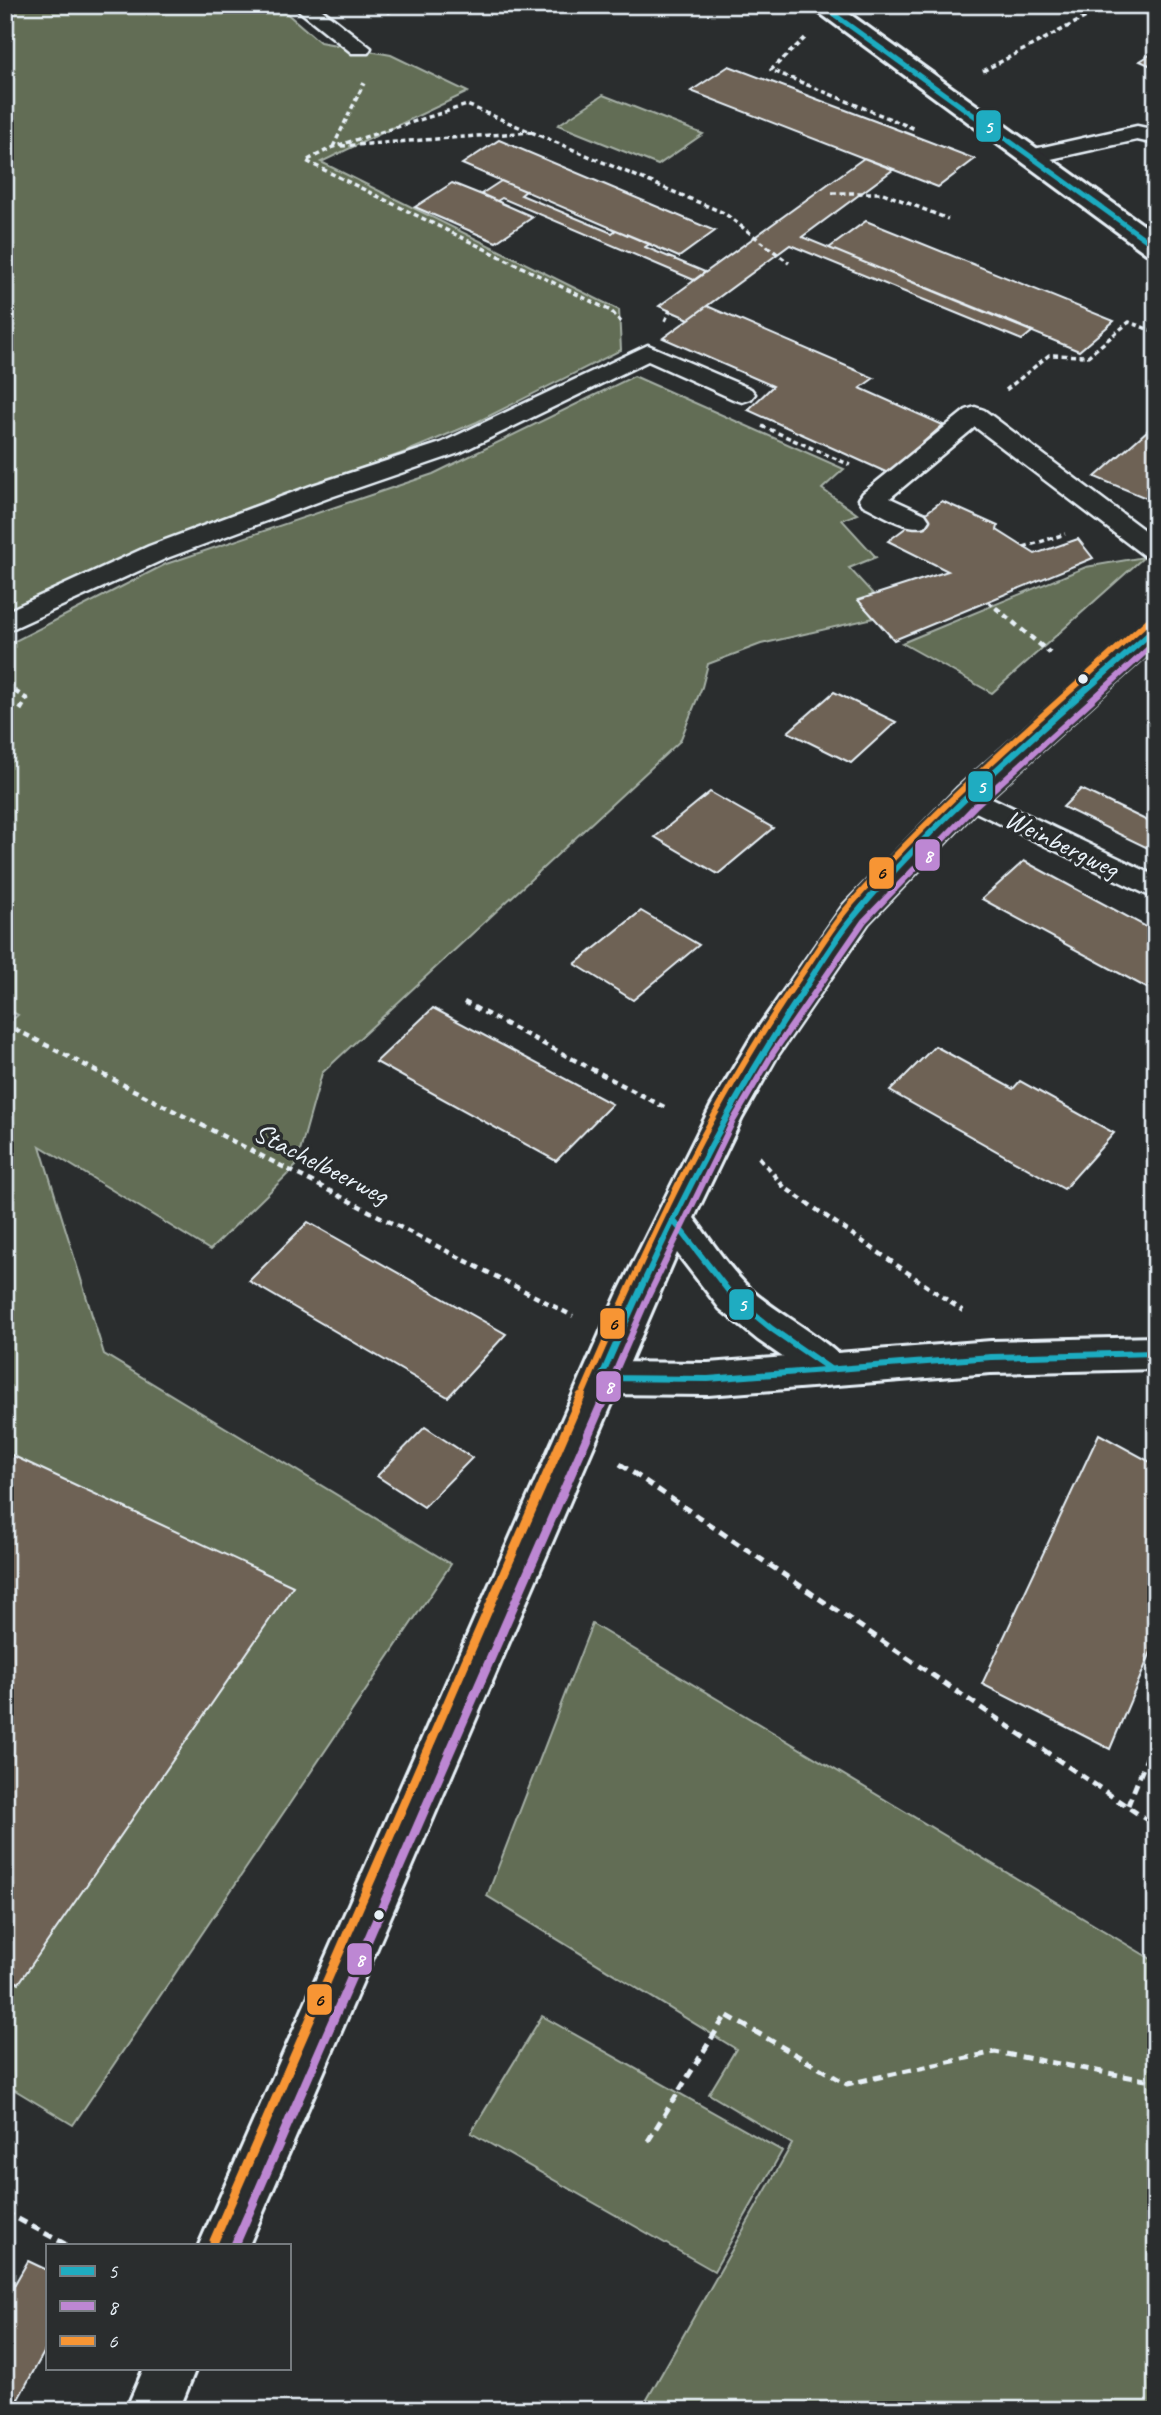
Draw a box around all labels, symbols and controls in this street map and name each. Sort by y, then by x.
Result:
line badge: 5 [975,109,1002,143]
text: 5 [984,115,994,139]
unlabelled marker [1076,672,1090,686]
line badge: 5 [967,770,994,803]
text: 5 [977,775,987,799]
street label: Weinbergweg [999,800,1126,886]
line badge: 8 [914,838,941,872]
text: 8 [924,844,935,868]
line badge: 6 [868,856,895,890]
text: 6 [877,861,888,885]
street label: Stachelbeerweg [248,1114,396,1213]
line badge: 5 [728,1288,755,1321]
text: 5 [738,1293,748,1317]
line badge: 6 [599,1307,626,1340]
text: 6 [609,1312,620,1336]
line badge: 8 [595,1370,622,1403]
text: 8 [605,1375,616,1399]
unlabelled marker [372,1908,386,1922]
line badge: 8 [346,1942,373,1976]
text: 8 [356,1948,367,1972]
line badge: 6 [306,1983,333,2016]
text: 6 [315,1988,326,2012]
legend [46,2244,290,2370]
text: 5 [108,2258,119,2284]
text: 8 [108,2294,120,2320]
text: 6 [108,2328,118,2354]

